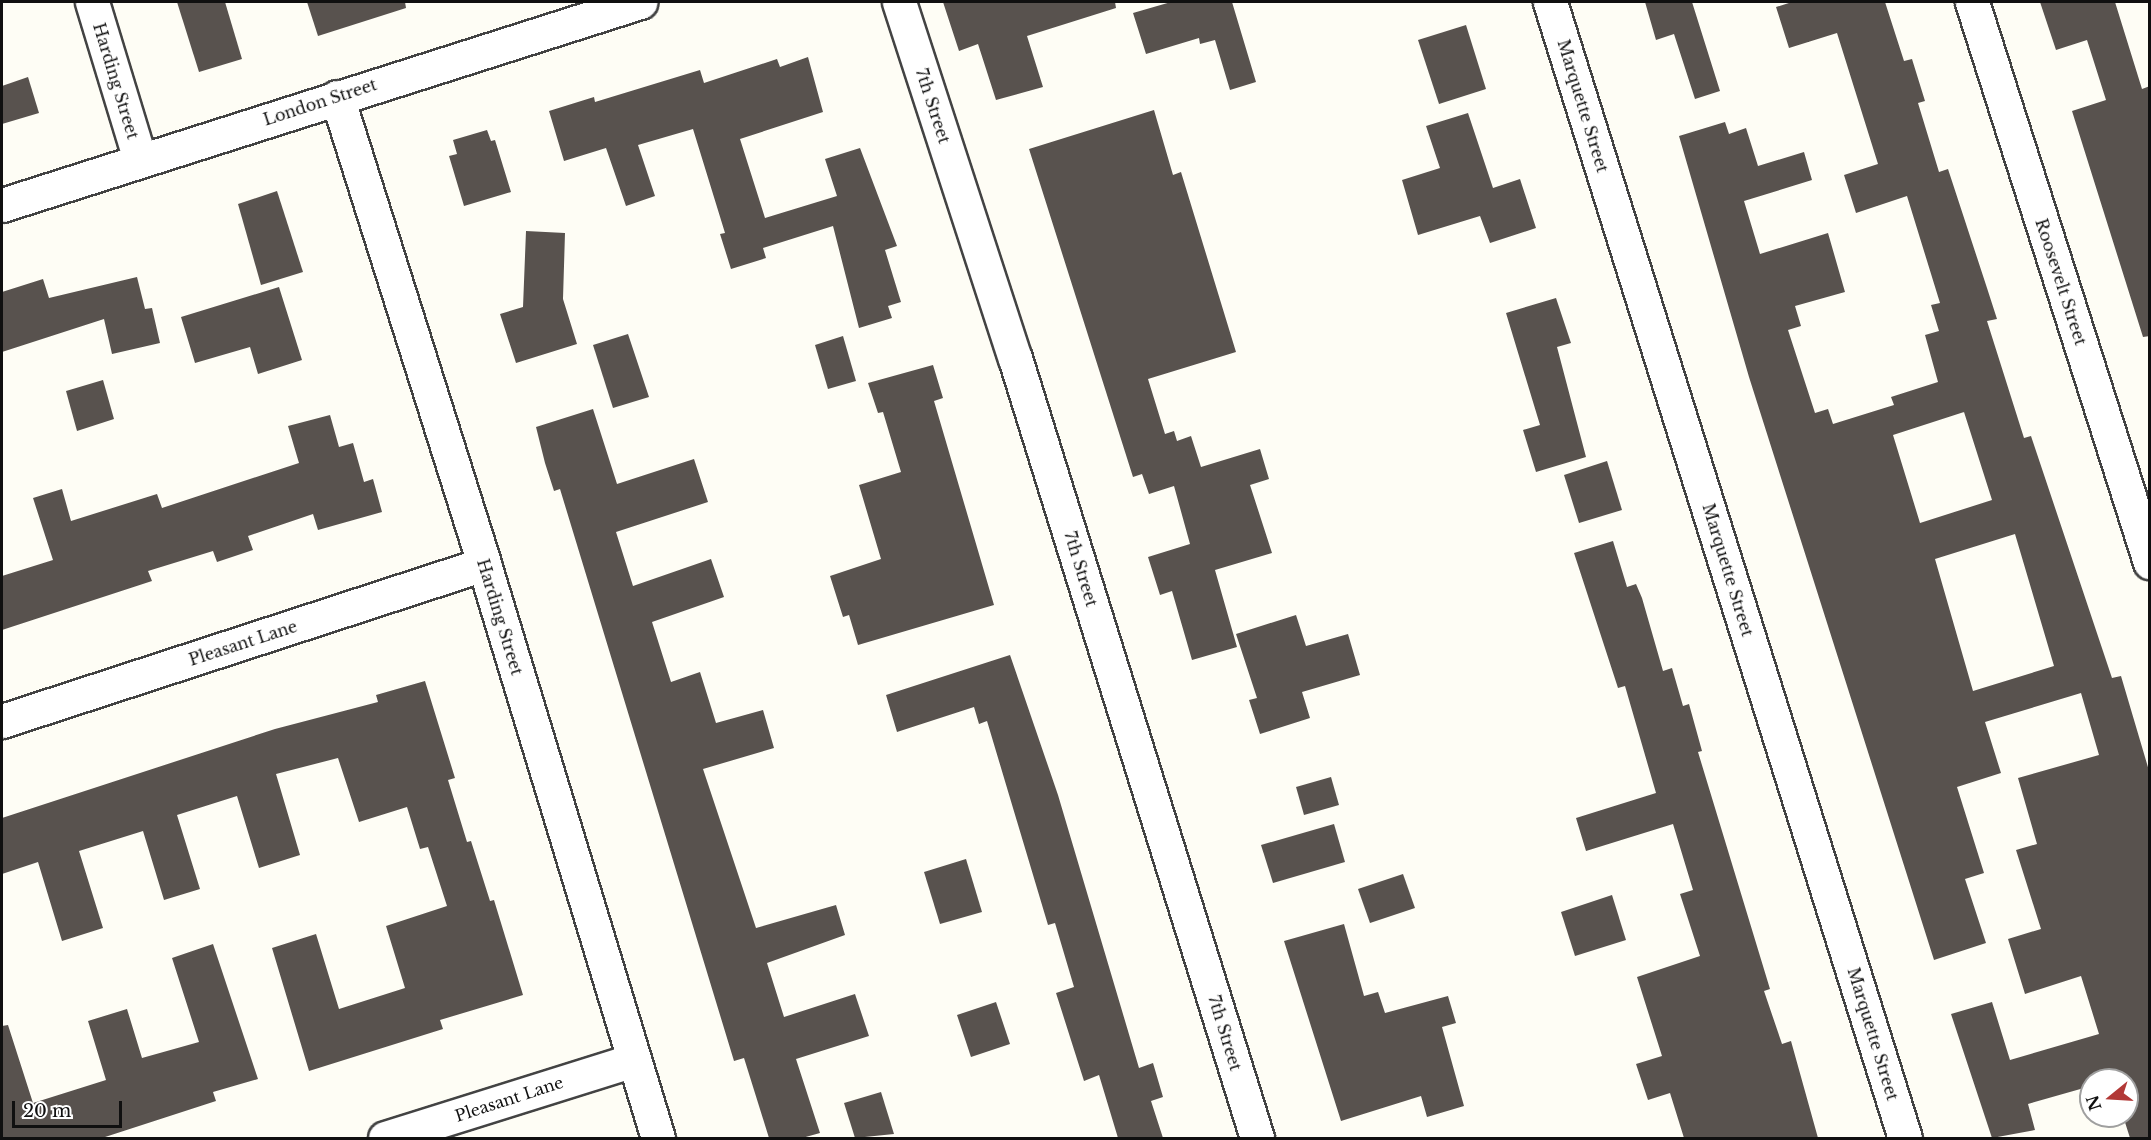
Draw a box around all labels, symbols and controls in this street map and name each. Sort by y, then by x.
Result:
street label: Harding Street [89,20,143,142]
street label: Marquette Street [1554,37,1612,175]
street label: 7th Street [912,66,954,146]
street label: London Street [261,75,379,129]
street label: Roosevelt Street [2031,216,2091,348]
street label: Marquette Street [1699,501,1757,639]
street label: 7th Street [1060,529,1102,609]
street label: Harding Street [473,556,527,678]
street label: Pleasant Lane [186,616,300,670]
street label: Marquette Street [1844,965,1902,1103]
street label: 7th Street [1204,993,1246,1073]
north arrow [2079,1068,2139,1128]
street label: Pleasant Lane [452,1072,566,1126]
scale bar [15,1089,124,1127]
text: N [2082,1093,2106,1113]
text: 20 m [23,1100,71,1122]

